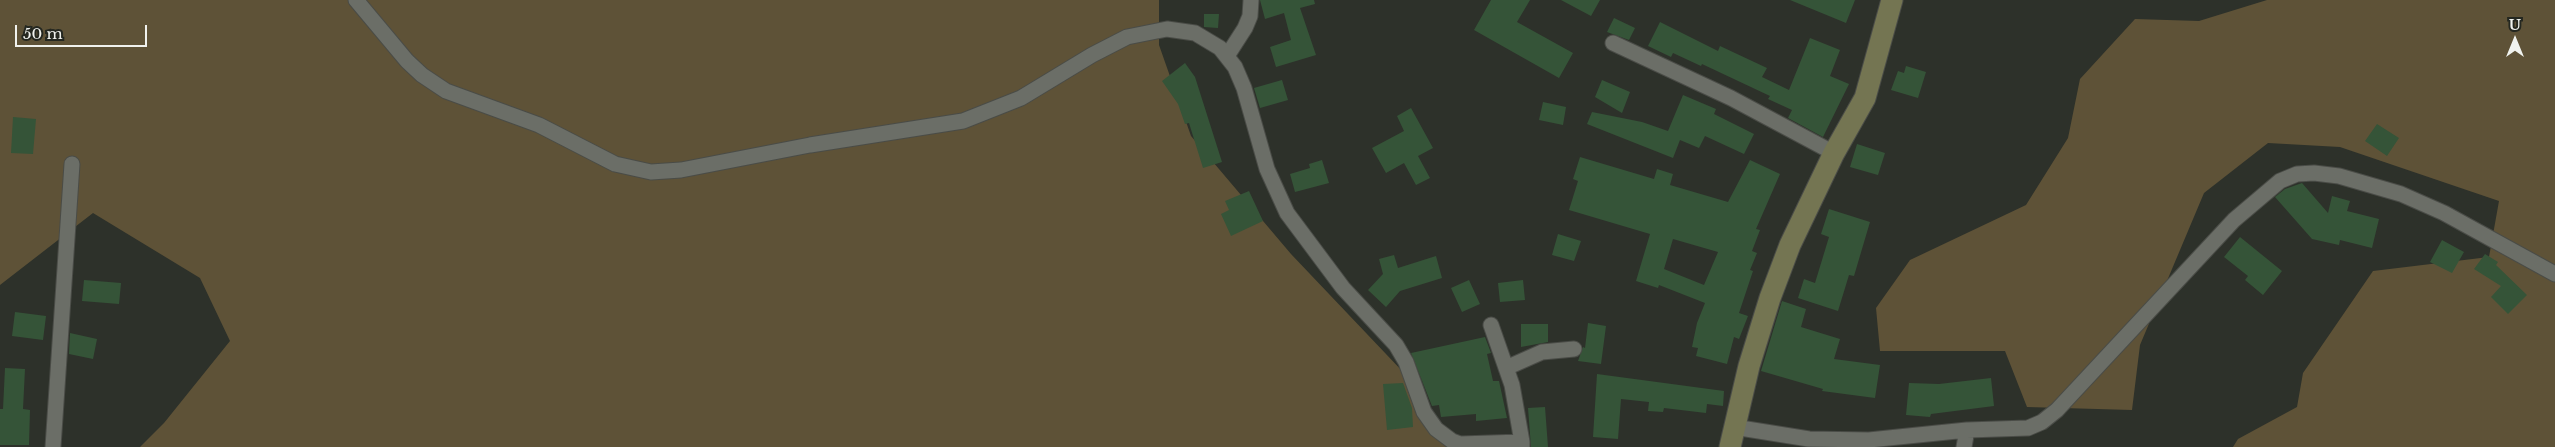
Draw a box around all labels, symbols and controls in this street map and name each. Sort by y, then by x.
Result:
scale bar [18,15,150,47]
north arrow [2490,15,2540,65]
text: U [2509,16,2521,34]
text: 50 m [23,24,63,43]

